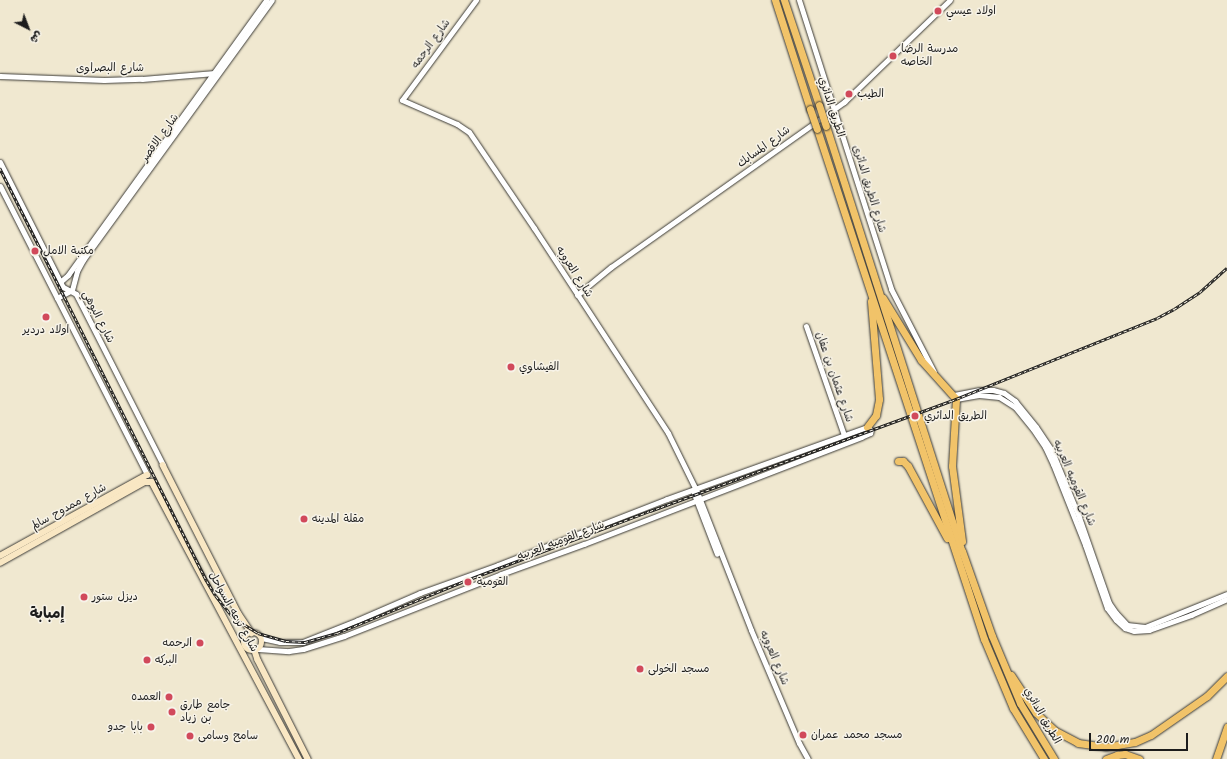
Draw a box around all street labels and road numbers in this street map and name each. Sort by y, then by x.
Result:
street label: شارع الرحمه [409,17,453,71]
street label: شارع البصراوى [76,61,144,75]
street label: الطريق الدائري [815,75,847,139]
street label: شارع الاقصر [138,111,182,165]
street label: شارع المسابك [735,123,793,171]
street label: شارع الطريق الدائرى [849,144,889,234]
street label: شارع العروبه [553,244,595,300]
street label: شارع البوهي [79,289,117,345]
street label: شارع عثمان بن عفان [812,330,856,424]
street label: شارع القوميه العربيه [1050,438,1098,528]
street label: شارع ممدوح سالم [29,481,109,533]
street label: شارع القوميه العربيه [516,518,606,564]
street label: شارع ترعه السواحل [206,570,260,654]
street label: شارع العروبه [757,629,791,687]
street label: الطريق الدائري [1021,685,1063,747]

